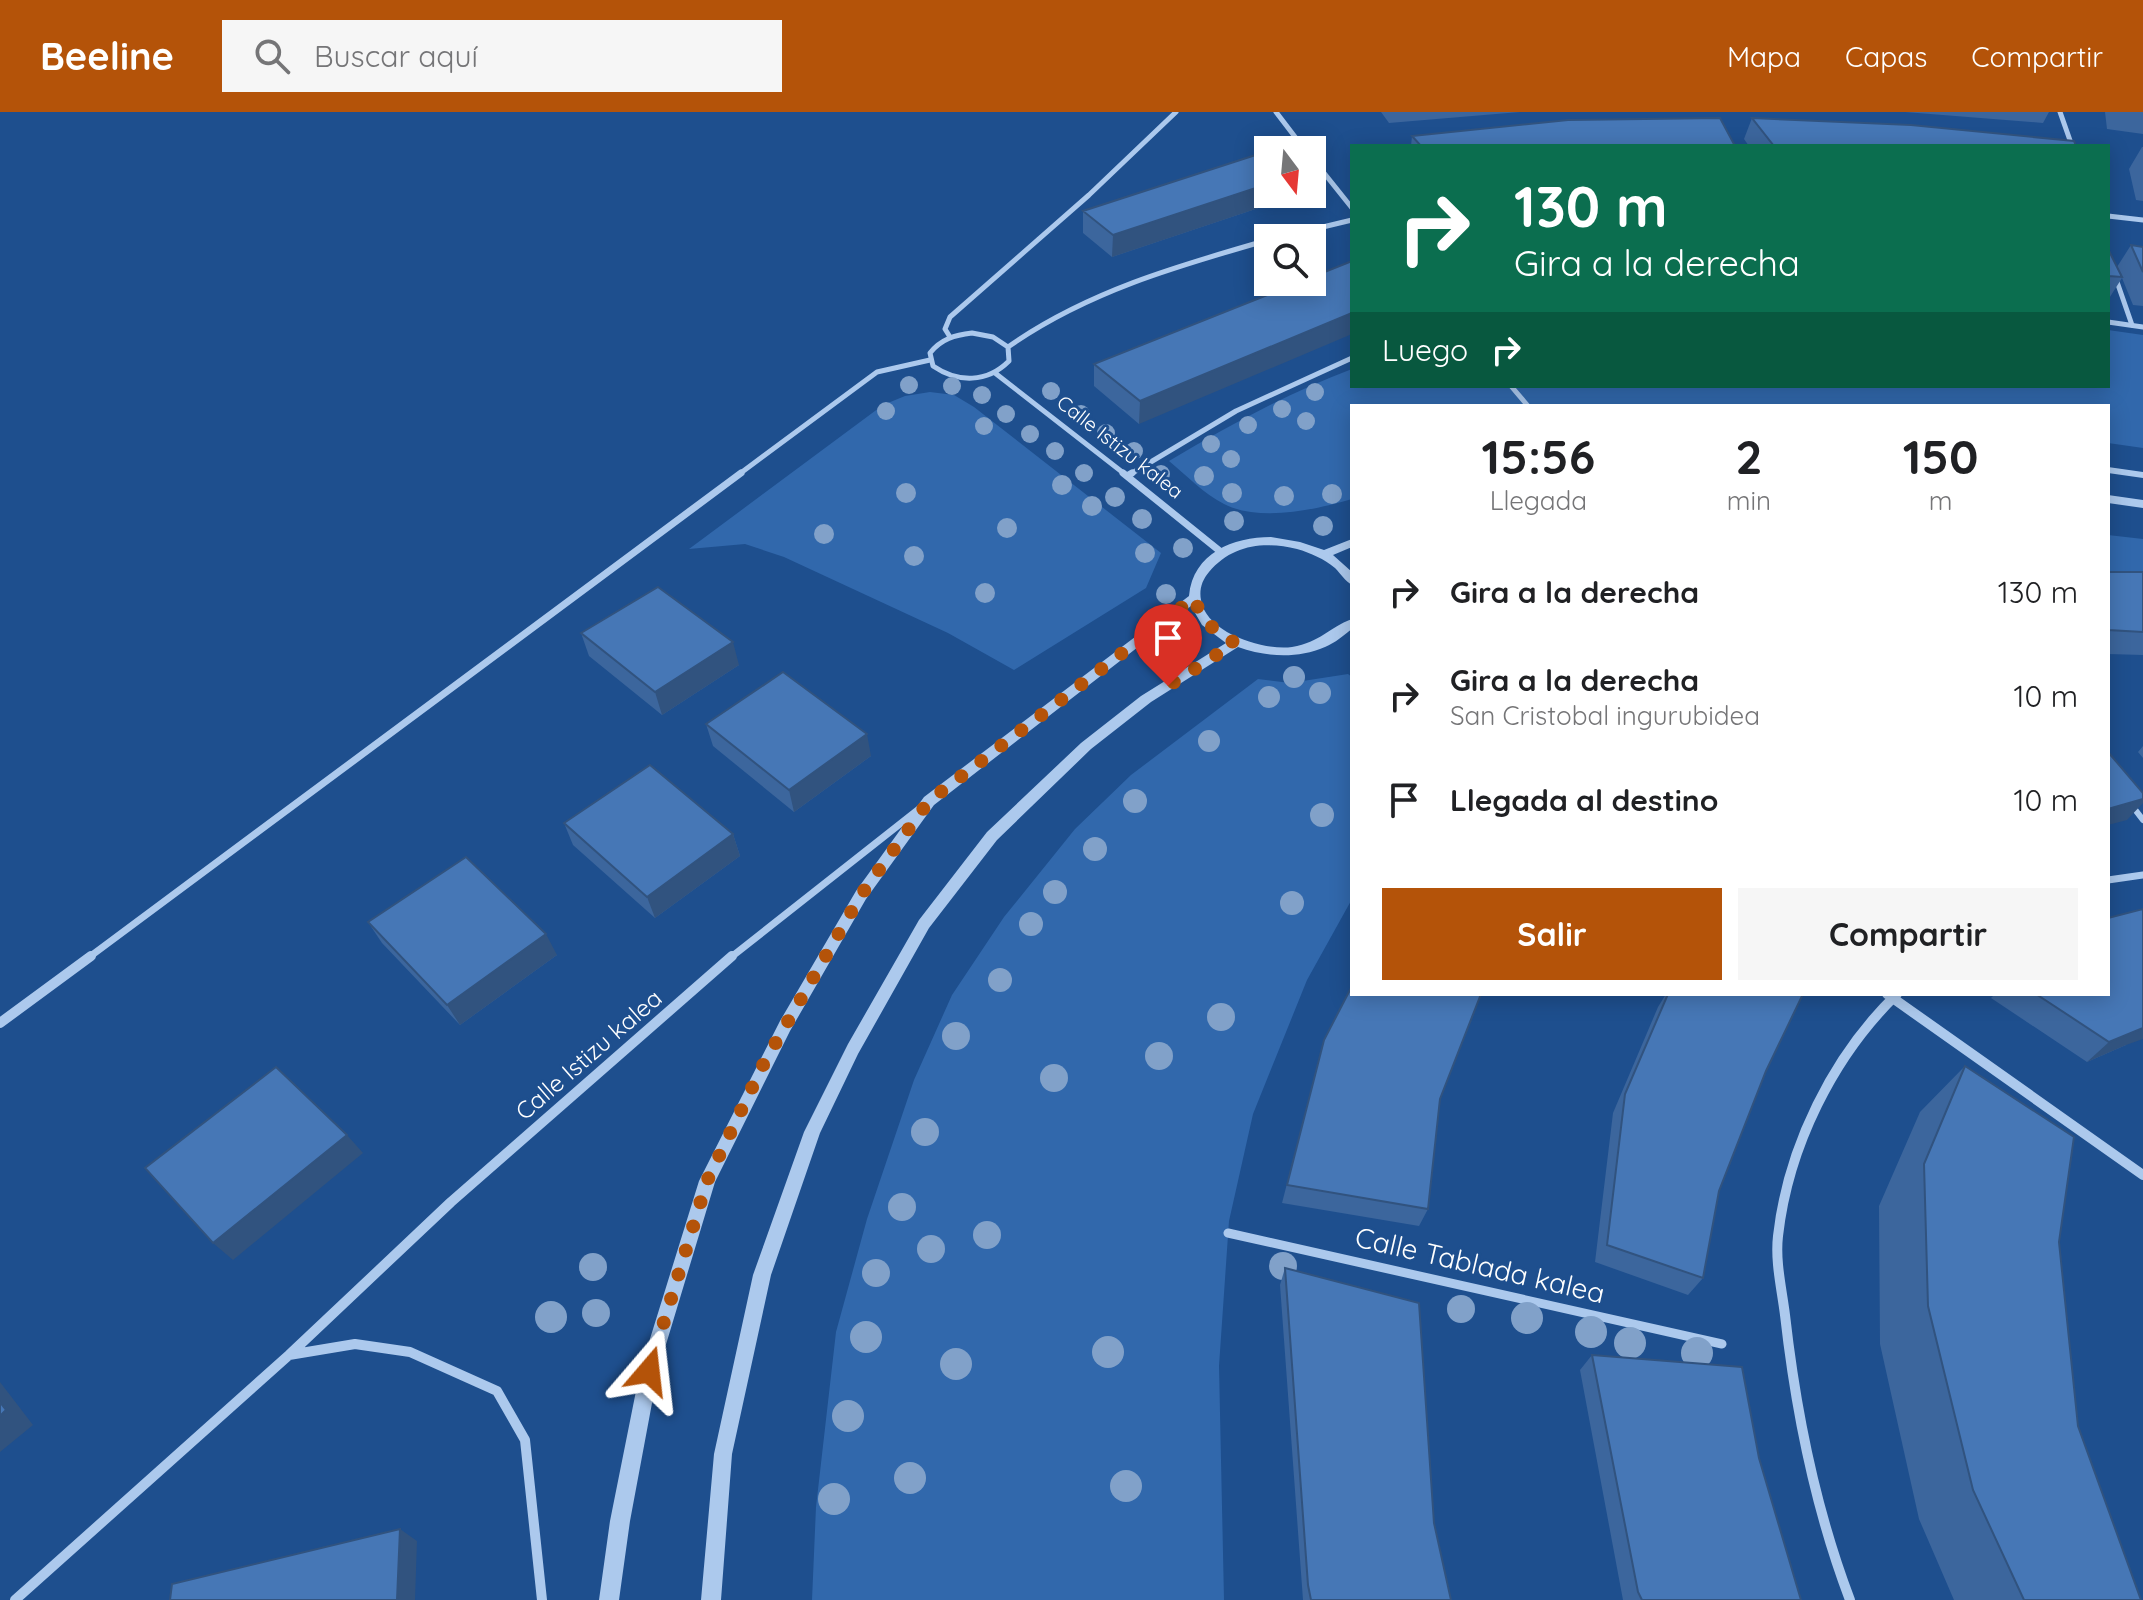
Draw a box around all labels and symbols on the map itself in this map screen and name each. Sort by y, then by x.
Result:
north arrow [1254,136,1326,208]
street label: Calle Istizu kalea [1052,390,1188,504]
pin [1134,604,1202,686]
street label: Calle Istizu kalea [509,983,668,1126]
street label: Calle Tablada kalea [1352,1219,1608,1310]
position arrow [607,1329,691,1413]

